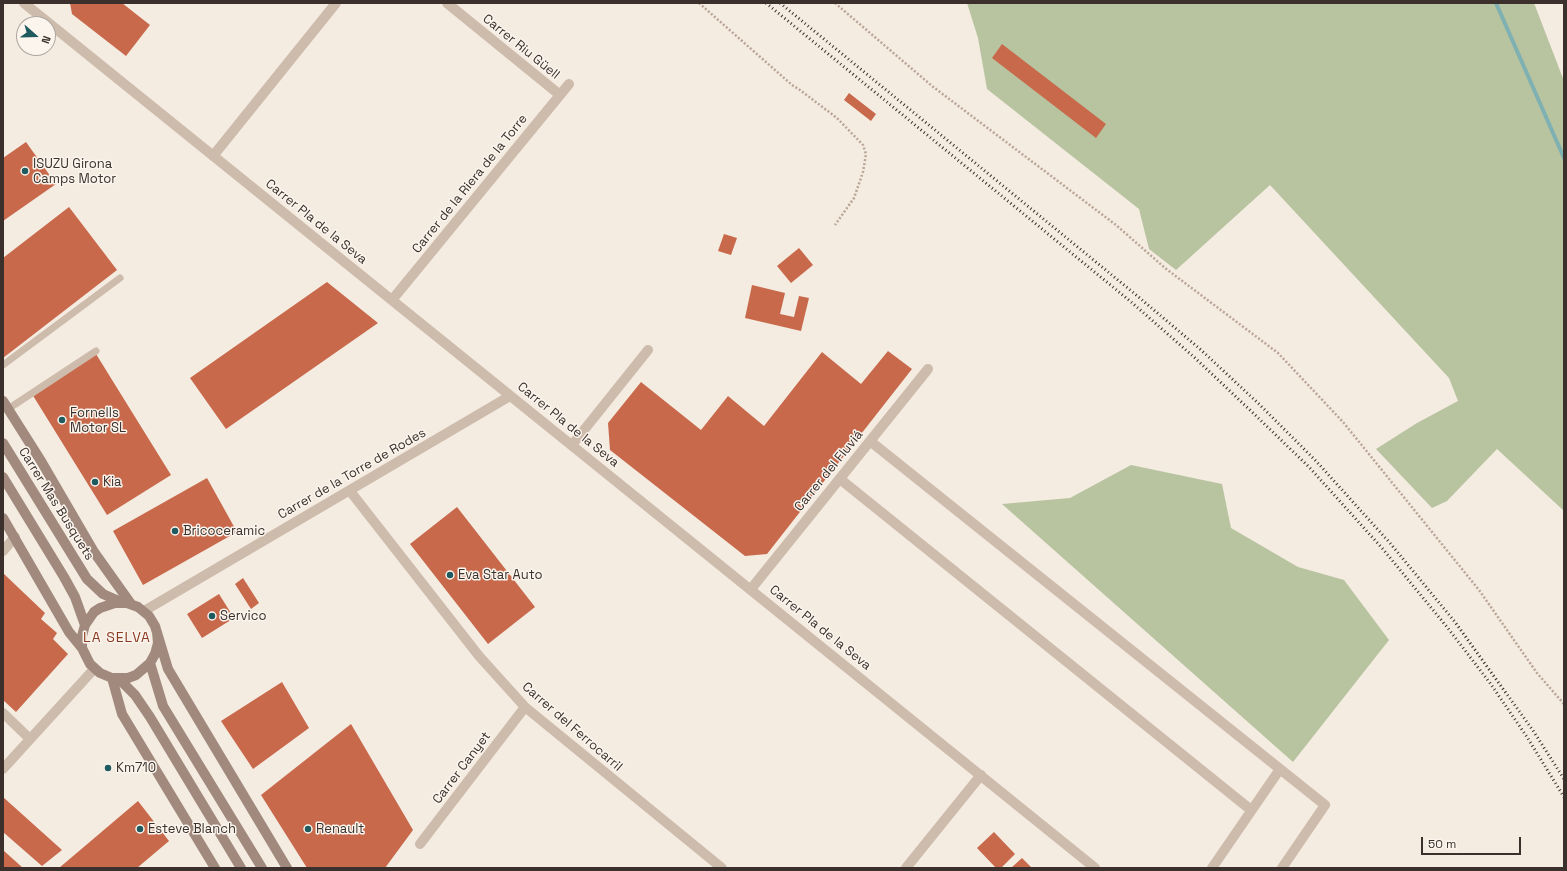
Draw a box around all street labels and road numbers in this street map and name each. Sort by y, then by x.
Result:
street label: Carrer Riu Güell [479,11,563,83]
street label: Carrer de la Riera de la Torre [409,111,531,257]
street label: Carrer Pla de la Seva [262,176,370,268]
street label: Carrer Pla de la Seva [514,379,622,471]
street label: Carrer de la Torre de Rodes [275,425,429,523]
street label: Carrer del Fluviá [792,427,866,515]
street label: Carrer Mas Busquets [15,445,97,563]
street label: Carrer Pla de la Seva [766,582,874,674]
street label: Carrer del Ferrocarril [519,679,625,775]
street label: Carrer Canyet [430,729,494,807]

